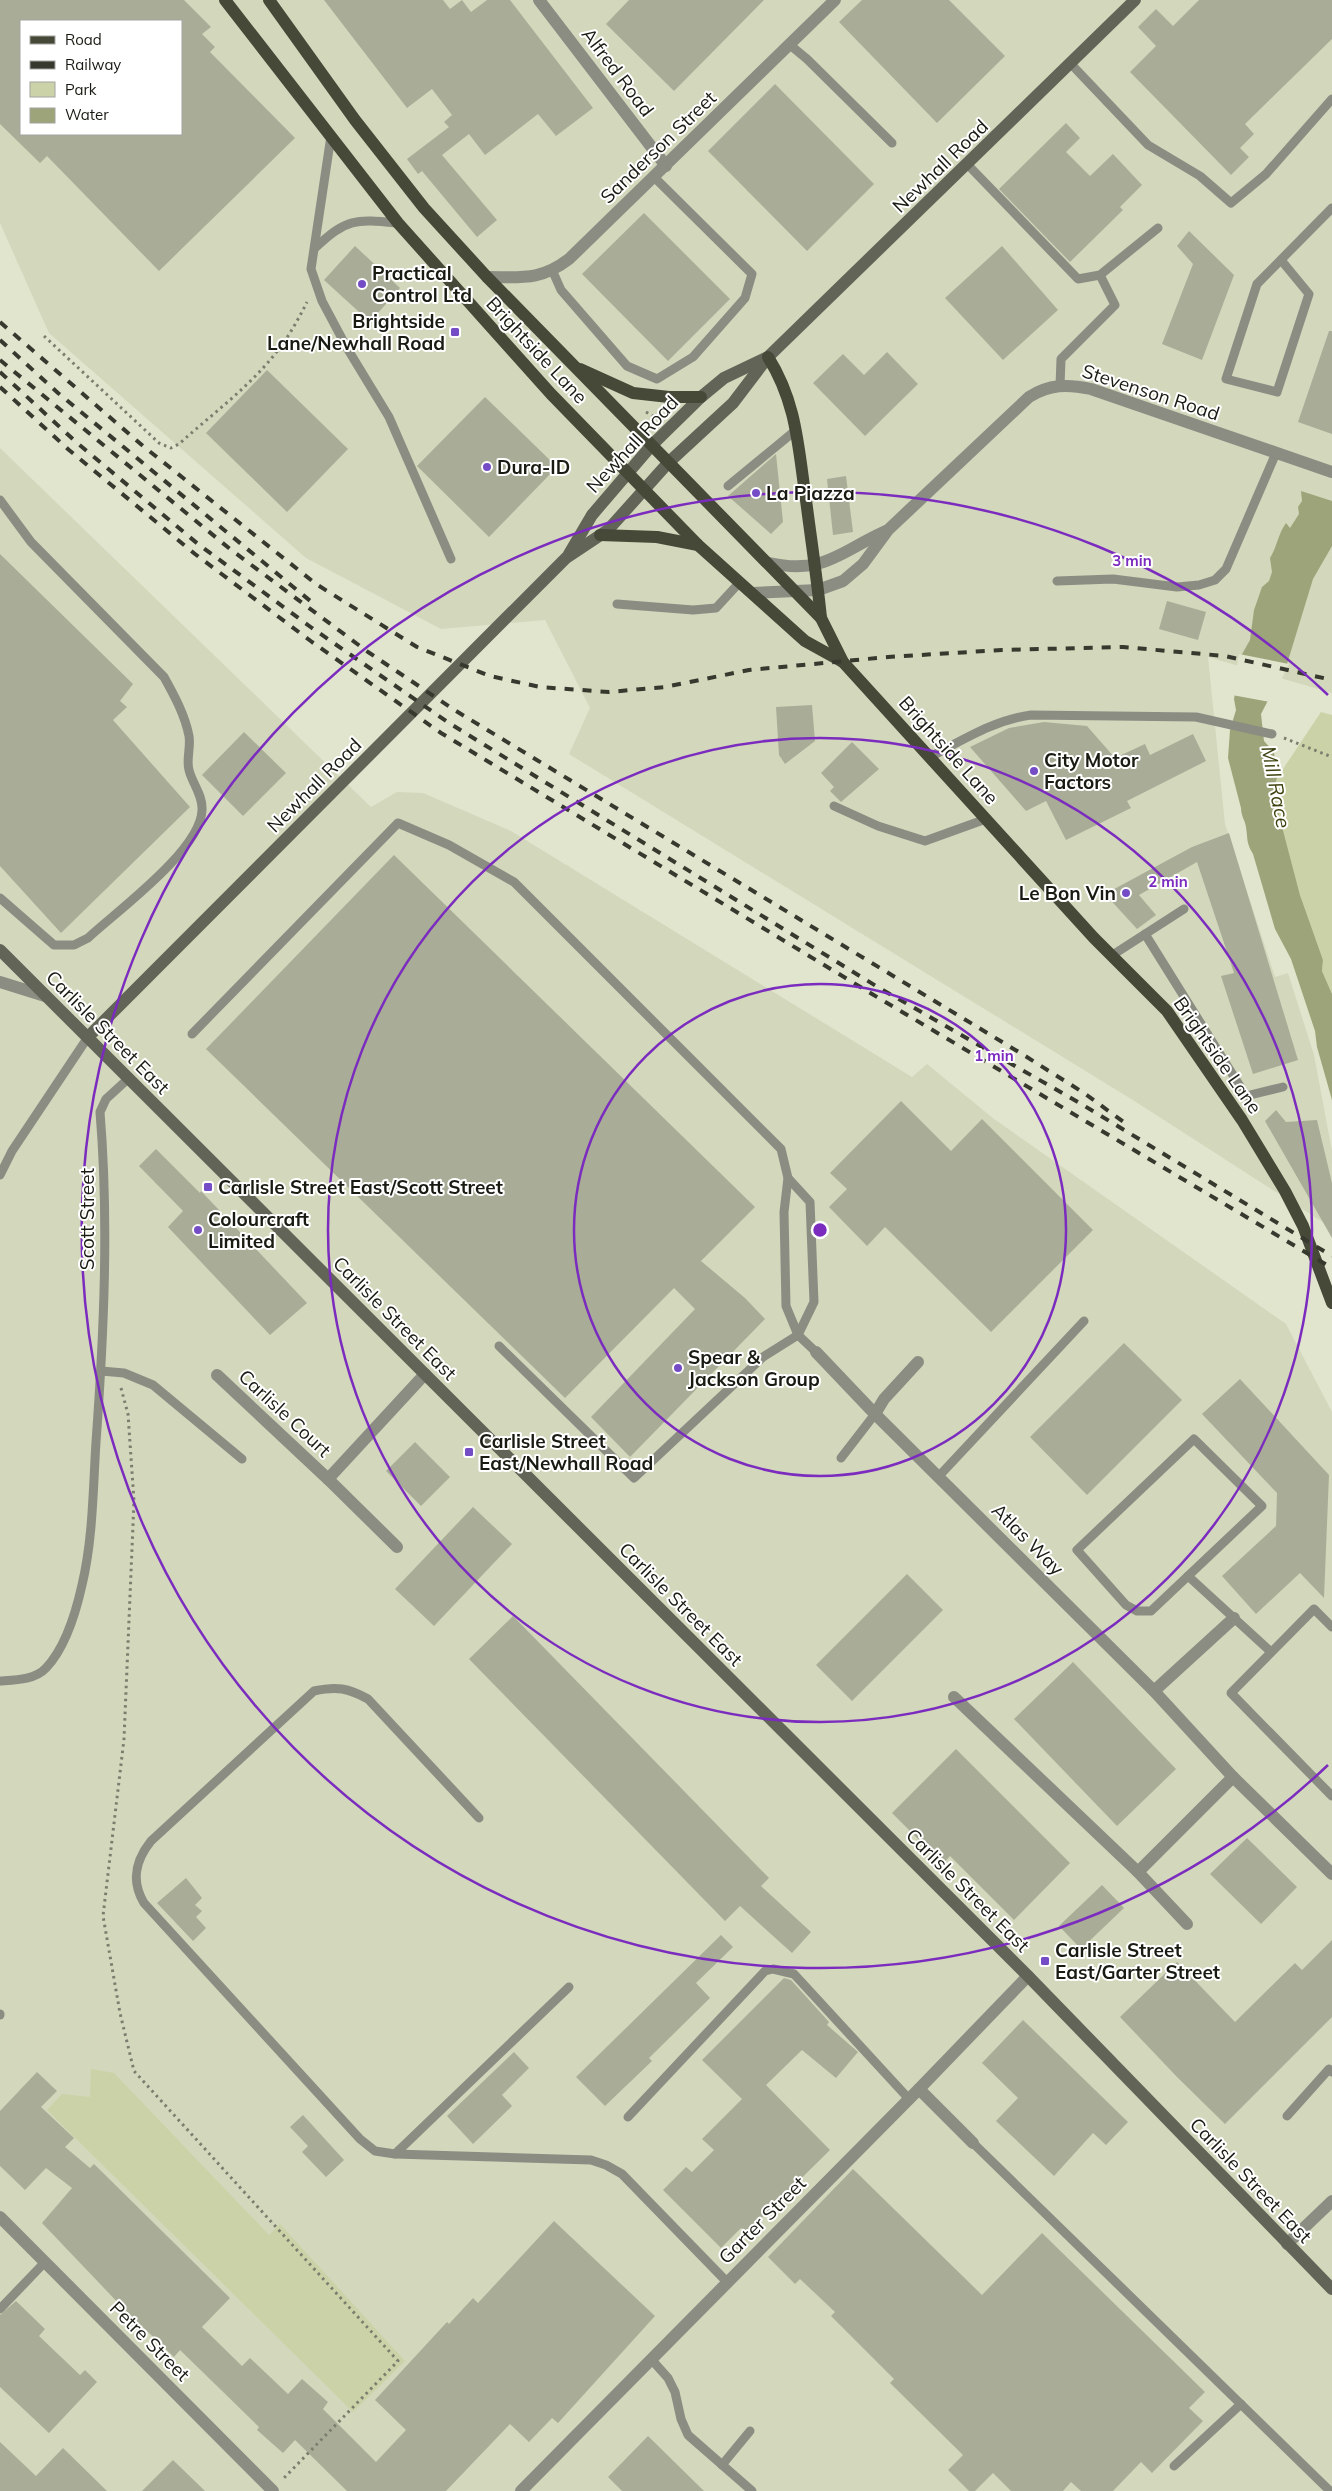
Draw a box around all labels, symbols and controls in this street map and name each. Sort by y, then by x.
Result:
legend [20,20,182,135]
street label: Alfred Road [577,23,659,121]
text: Road [65,30,102,49]
text: Railway [65,55,121,74]
text: Park [65,80,97,99]
street label: Sanderson Street [595,85,721,208]
text: Water [65,105,109,124]
street label: Newhall Road [887,114,993,218]
place label: Practical Control Ltd [372,261,472,307]
marker: Practical Control Ltd [356,278,368,290]
street label: Brightside Lane [481,292,593,408]
place label: Brightside Lane/Newhall Road [267,309,445,355]
marker: Brightside Lane/Newhall Road [449,326,461,338]
street label: Stevenson Road [1079,358,1223,426]
street label: Newhall Road [581,390,683,498]
place label: Dura-ID [497,455,570,479]
marker: Dura-ID [481,461,493,473]
place label: La Piazza [766,481,855,505]
marker: La Piazza [750,487,762,499]
text: 3 min [1112,551,1152,570]
street label: Brightside Lane [894,691,1004,809]
street label: Newhall Road [262,733,366,837]
water label: Mill Race [1256,744,1297,830]
place label: City Motor Factors [1044,748,1139,794]
marker: City Motor Factors [1028,765,1040,777]
text: 2 min [1148,872,1188,891]
place label: Le Bon Vin [1019,881,1116,905]
marker: Le Bon Vin [1120,887,1132,899]
street label: Carlisle Street East [41,965,175,1099]
street label: Brightside Lane [1169,992,1267,1118]
text: 1 min [974,1046,1014,1065]
street label: Scott Street [75,1167,99,1270]
place label: Carlisle Street East/Scott Street [218,1175,503,1199]
marker: Carlisle Street East/Scott Street [202,1181,214,1193]
place label: Colourcraft Limited [208,1207,309,1253]
centre of rings [811,1221,829,1239]
marker: Colourcraft Limited [192,1224,204,1236]
street label: Carlisle Street East [328,1251,462,1385]
place label: Spear & Jackson Group [688,1345,820,1391]
marker: Spear & Jackson Group [672,1362,684,1374]
street label: Carlisle Court [234,1364,336,1462]
place label: Carlisle Street East/Newhall Road [479,1429,653,1475]
marker: Carlisle Street East/Newhall Road [463,1446,475,1458]
street label: Atlas Way [987,1498,1069,1580]
street label: Carlisle Street East [614,1537,748,1671]
street label: Carlisle Street East [901,1823,1035,1957]
place label: Carlisle Street East/Garter Street [1055,1938,1220,1984]
marker: Carlisle Street East/Garter Street [1039,1955,1051,1967]
street label: Carlisle Street East [1185,2112,1317,2248]
street label: Garter Street [713,2171,811,2269]
street label: Petre Street [105,2296,195,2386]

